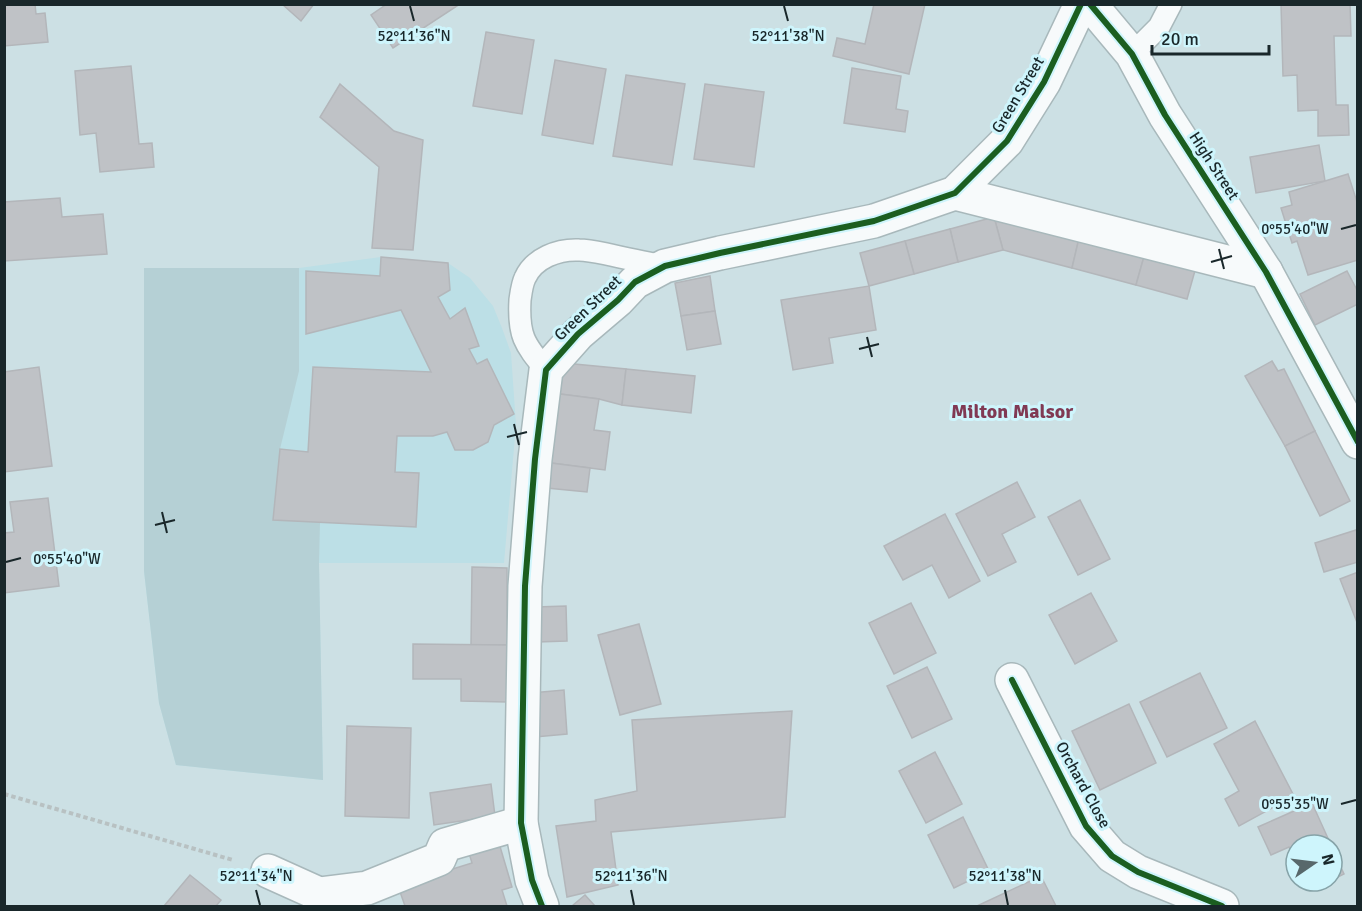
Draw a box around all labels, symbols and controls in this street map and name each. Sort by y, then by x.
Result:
scale bar [1152,18,1269,56]
text: 52°11'36"N [377,27,451,45]
text: 52°11'38"N [751,27,825,45]
text: 20 m [1161,28,1199,50]
street label: Green Street [987,53,1049,137]
street label: High Street [1185,128,1244,204]
text: 0°55'40"W [1261,220,1329,238]
street label: Green Street [550,271,626,345]
district label: Milton Malsor [951,399,1073,424]
text: 0°55'40"W [33,550,101,568]
street label: Orchard Close [1051,738,1115,832]
text: 0°55'35"W [1261,795,1329,813]
north arrow [1284,833,1344,893]
text: N [1317,852,1339,867]
text: 52°11'34"N [219,867,293,885]
text: 52°11'36"N [594,867,668,885]
text: 52°11'38"N [968,867,1042,885]

